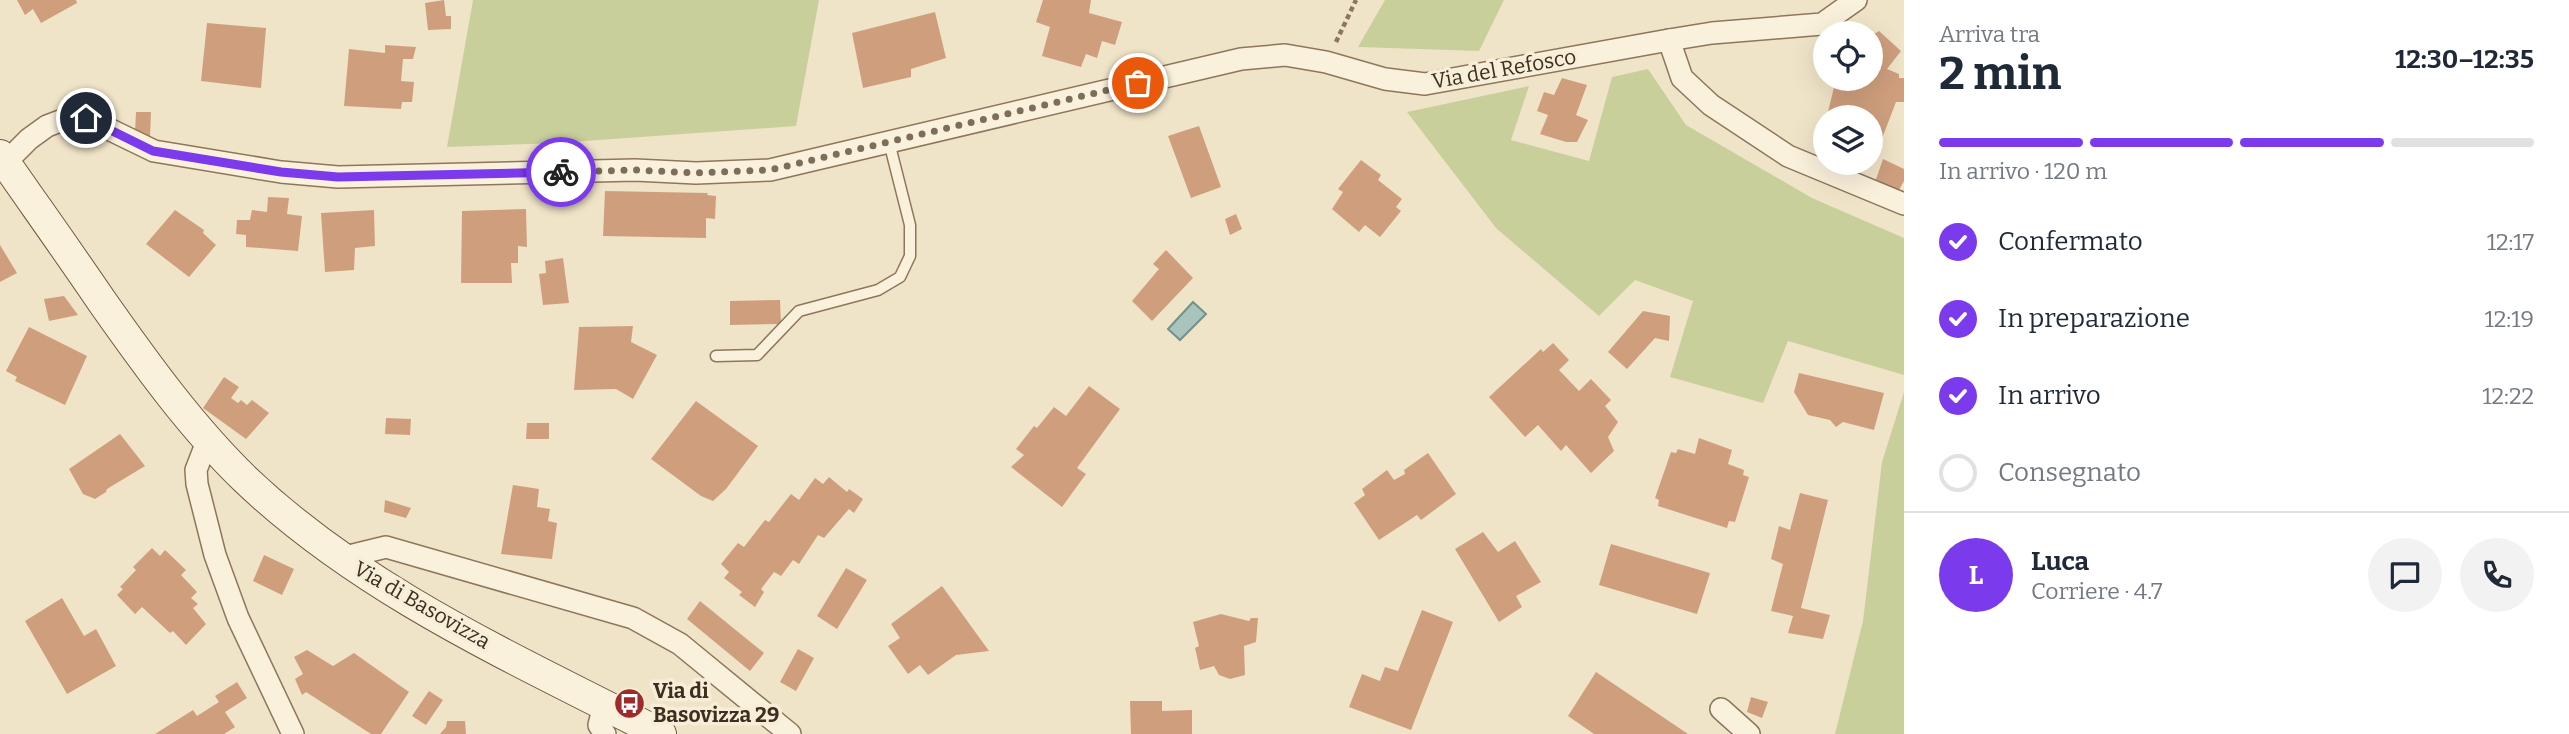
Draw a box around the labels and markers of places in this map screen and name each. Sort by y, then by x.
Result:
pin [1108,53,1168,113]
pin [56,88,116,148]
place label: Via di Basovizza 29 [653,678,779,728]
bus stop icon: Via di Basovizza 29 [613,686,647,720]

